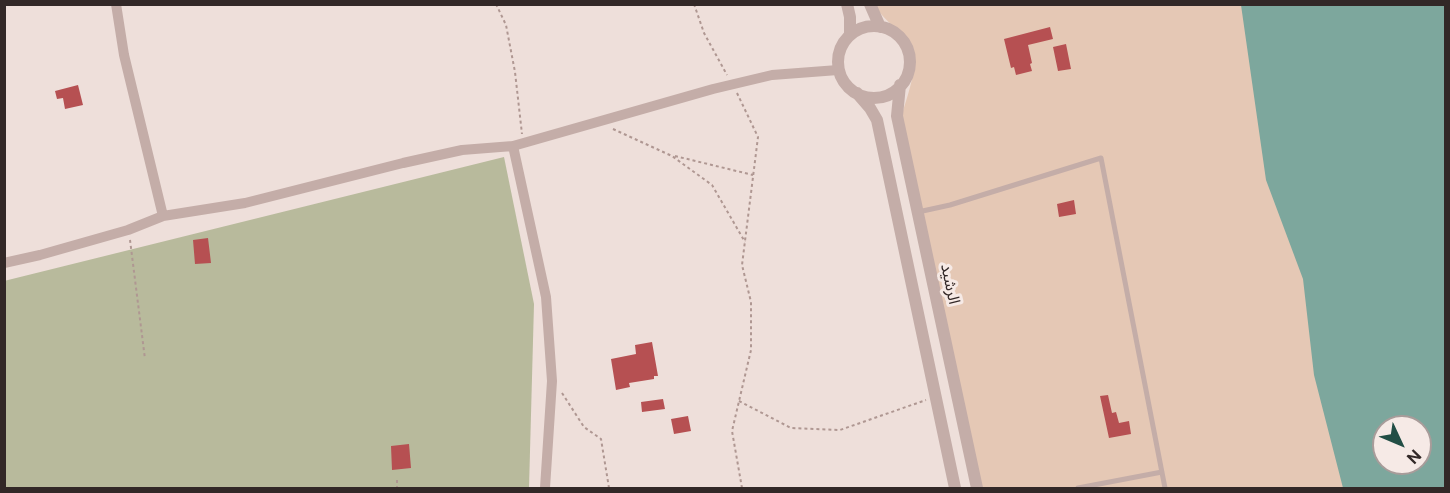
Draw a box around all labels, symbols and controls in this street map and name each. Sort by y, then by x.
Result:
street label: الرشيد [936,262,964,306]
north arrow [1372,415,1432,475]
text: N [1403,445,1425,468]

